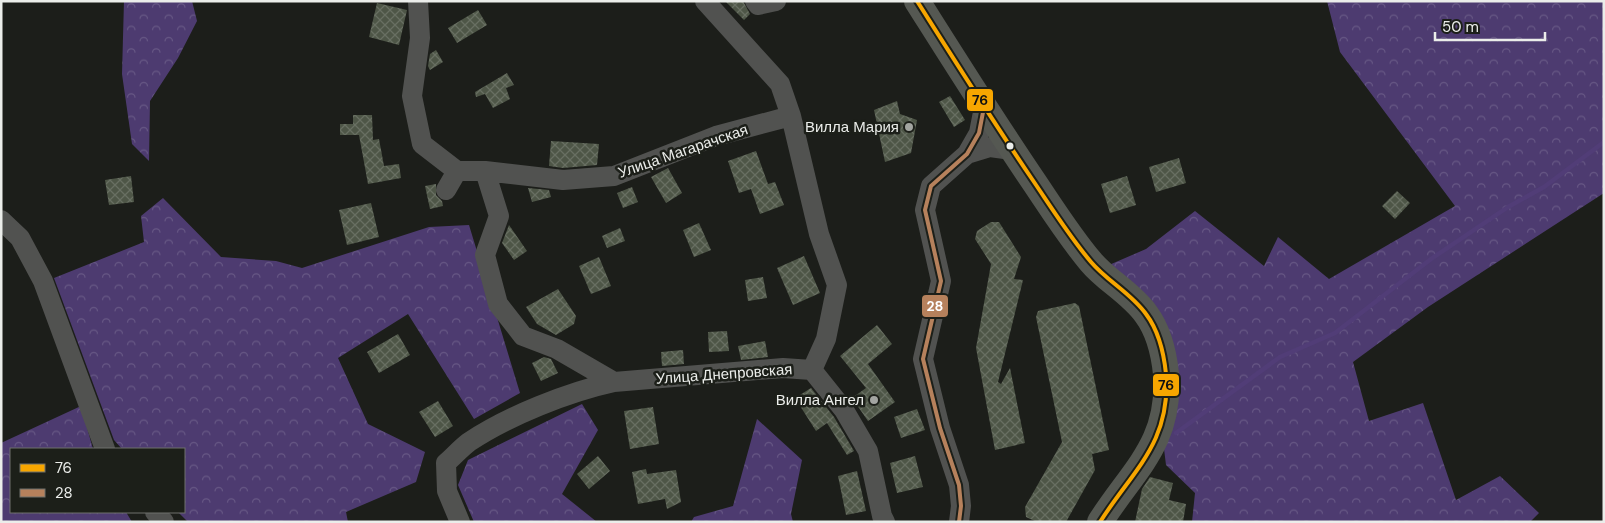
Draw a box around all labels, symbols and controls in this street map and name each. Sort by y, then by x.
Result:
scale bar [1435,10,1545,42]
text: 50 m [1442,17,1479,37]
line badge: 76 [966,88,994,112]
text: 76 [972,91,988,109]
place label: Вилла Мария [805,117,899,137]
street label: Улица Магарачская [615,119,751,183]
marker: Вилла Мария [903,121,915,133]
unlabelled marker [1005,141,1015,151]
line badge: 28 [921,294,949,318]
text: 28 [927,297,944,315]
street label: Улица Днепровская [655,359,793,389]
line badge: 76 [1152,373,1180,397]
text: 76 [1158,376,1174,394]
place label: Вилла Ангел [776,390,864,410]
marker: Вилла Ангел [868,394,880,406]
legend [10,448,185,513]
text: 76 [55,458,72,478]
text: 28 [55,483,73,503]

